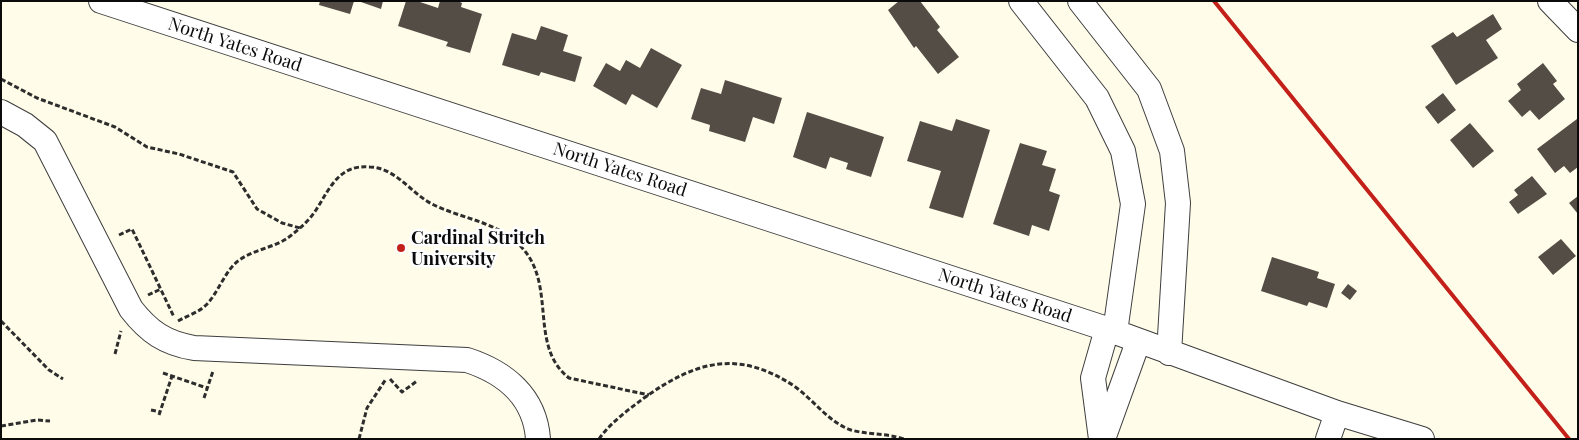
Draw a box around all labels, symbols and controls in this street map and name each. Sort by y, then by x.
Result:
street label: North Yates Road [166,13,304,77]
street label: North Yates Road [551,138,689,202]
place label: Cardinal Stritch University [411,227,545,270]
marker: Cardinal Stritch University [395,242,407,254]
street label: North Yates Road [936,264,1074,328]

